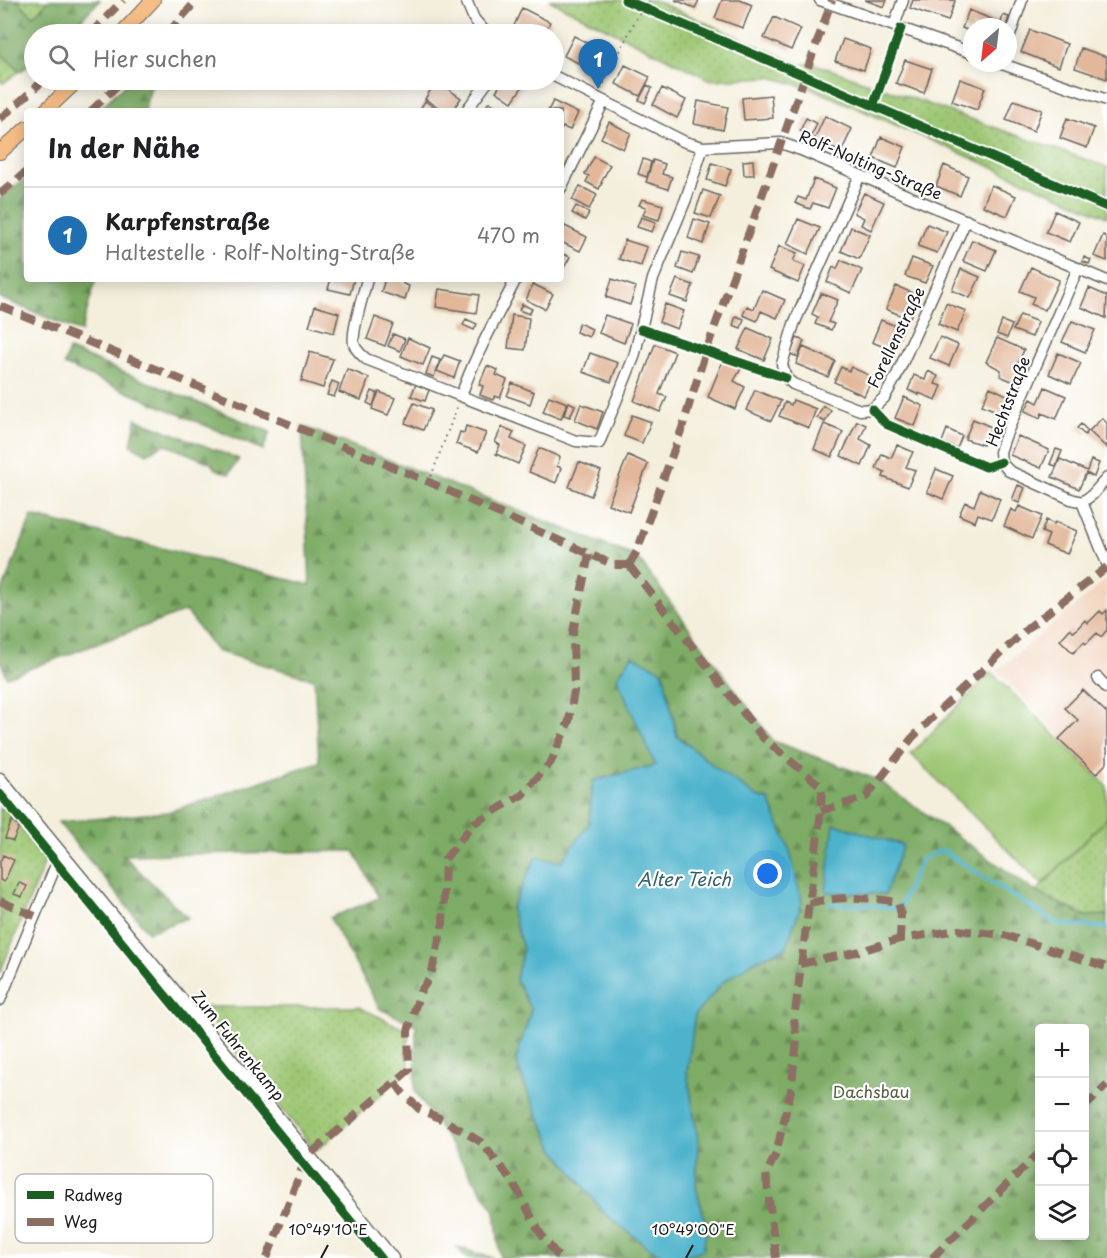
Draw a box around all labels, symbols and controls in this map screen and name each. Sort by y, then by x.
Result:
north arrow [963,18,1017,72]
search box [24,24,564,90]
pin: 1 [578,40,618,89]
icon: search [45,41,78,74]
text: Hier suchen [93,41,217,74]
street label: Rolf-Nolting-Straße [796,123,946,205]
text: In der Nähe [48,128,200,167]
text: Karpfenstraße [105,204,270,237]
text: 1 [63,220,72,250]
text: 470 m [477,220,540,250]
text: Haltestelle · Rolf-Nolting-Straße [105,237,415,267]
street label: Forellenstraße [860,282,930,392]
street label: Hechtstraße [979,352,1035,450]
your location [753,859,782,888]
water label: Alter Teich [637,865,731,892]
street label: Zum Fuhrenkamp [187,985,291,1106]
map controls [1035,1024,1089,1240]
button: + [1035,1024,1089,1078]
button: − [1035,1078,1089,1132]
park label: Dachsbau [833,1079,909,1103]
button: locate [1035,1132,1089,1186]
legend [15,1174,213,1243]
text: Radweg [64,1182,123,1206]
button: layers [1035,1186,1089,1240]
text: Weg [64,1209,97,1233]
text: 10°49'10"E [288,1217,368,1240]
text: 10°49'00"E [651,1217,735,1240]

